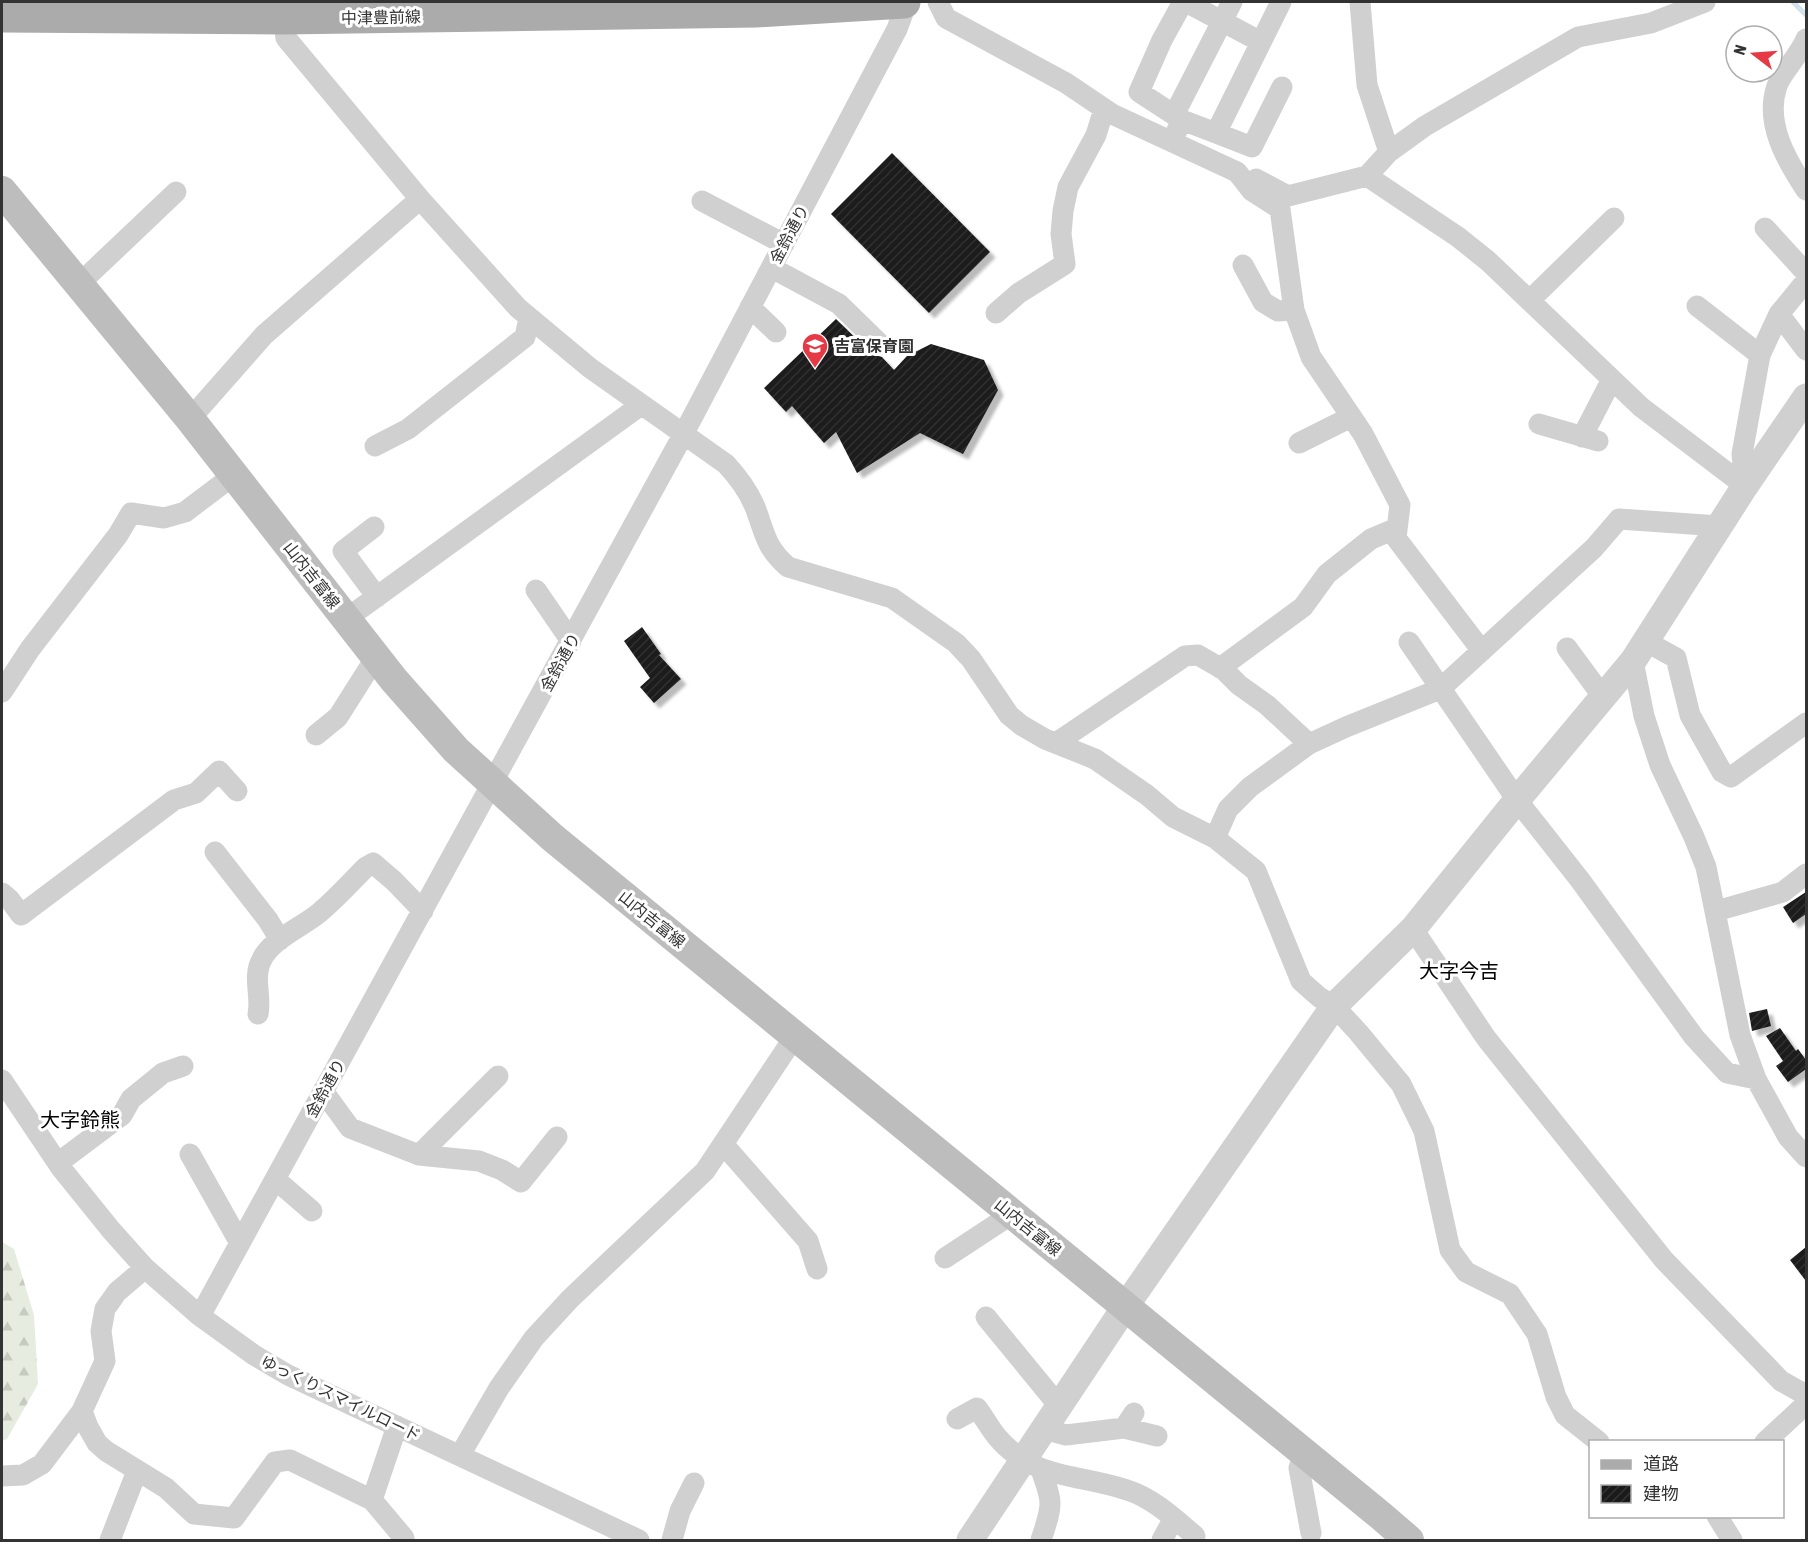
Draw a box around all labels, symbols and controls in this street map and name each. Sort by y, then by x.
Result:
street label: 中津豊前線 [341,7,421,27]
north arrow [1724,24,1784,84]
text: N [1730,42,1750,57]
street label: 金鈴通り [766,202,812,266]
school or university icon: 吉富保育園 [800,331,830,369]
place label: 吉富保育園 [834,337,914,355]
street label: 山内吉富線 [280,538,344,612]
street label: 金鈴通り [537,630,583,694]
street label: 山内吉富線 [615,887,689,951]
district label: 大字今吉 [1419,959,1499,982]
street label: 金鈴通り [302,1056,348,1120]
district label: 大字鈴熊 [40,1108,120,1131]
street label: 山内吉富線 [991,1195,1065,1259]
street label: ゆっくりスマイルロード [258,1351,424,1445]
legend [1589,1440,1784,1518]
text: 道路 [1643,1453,1679,1474]
text: 建物 [1643,1483,1679,1504]

